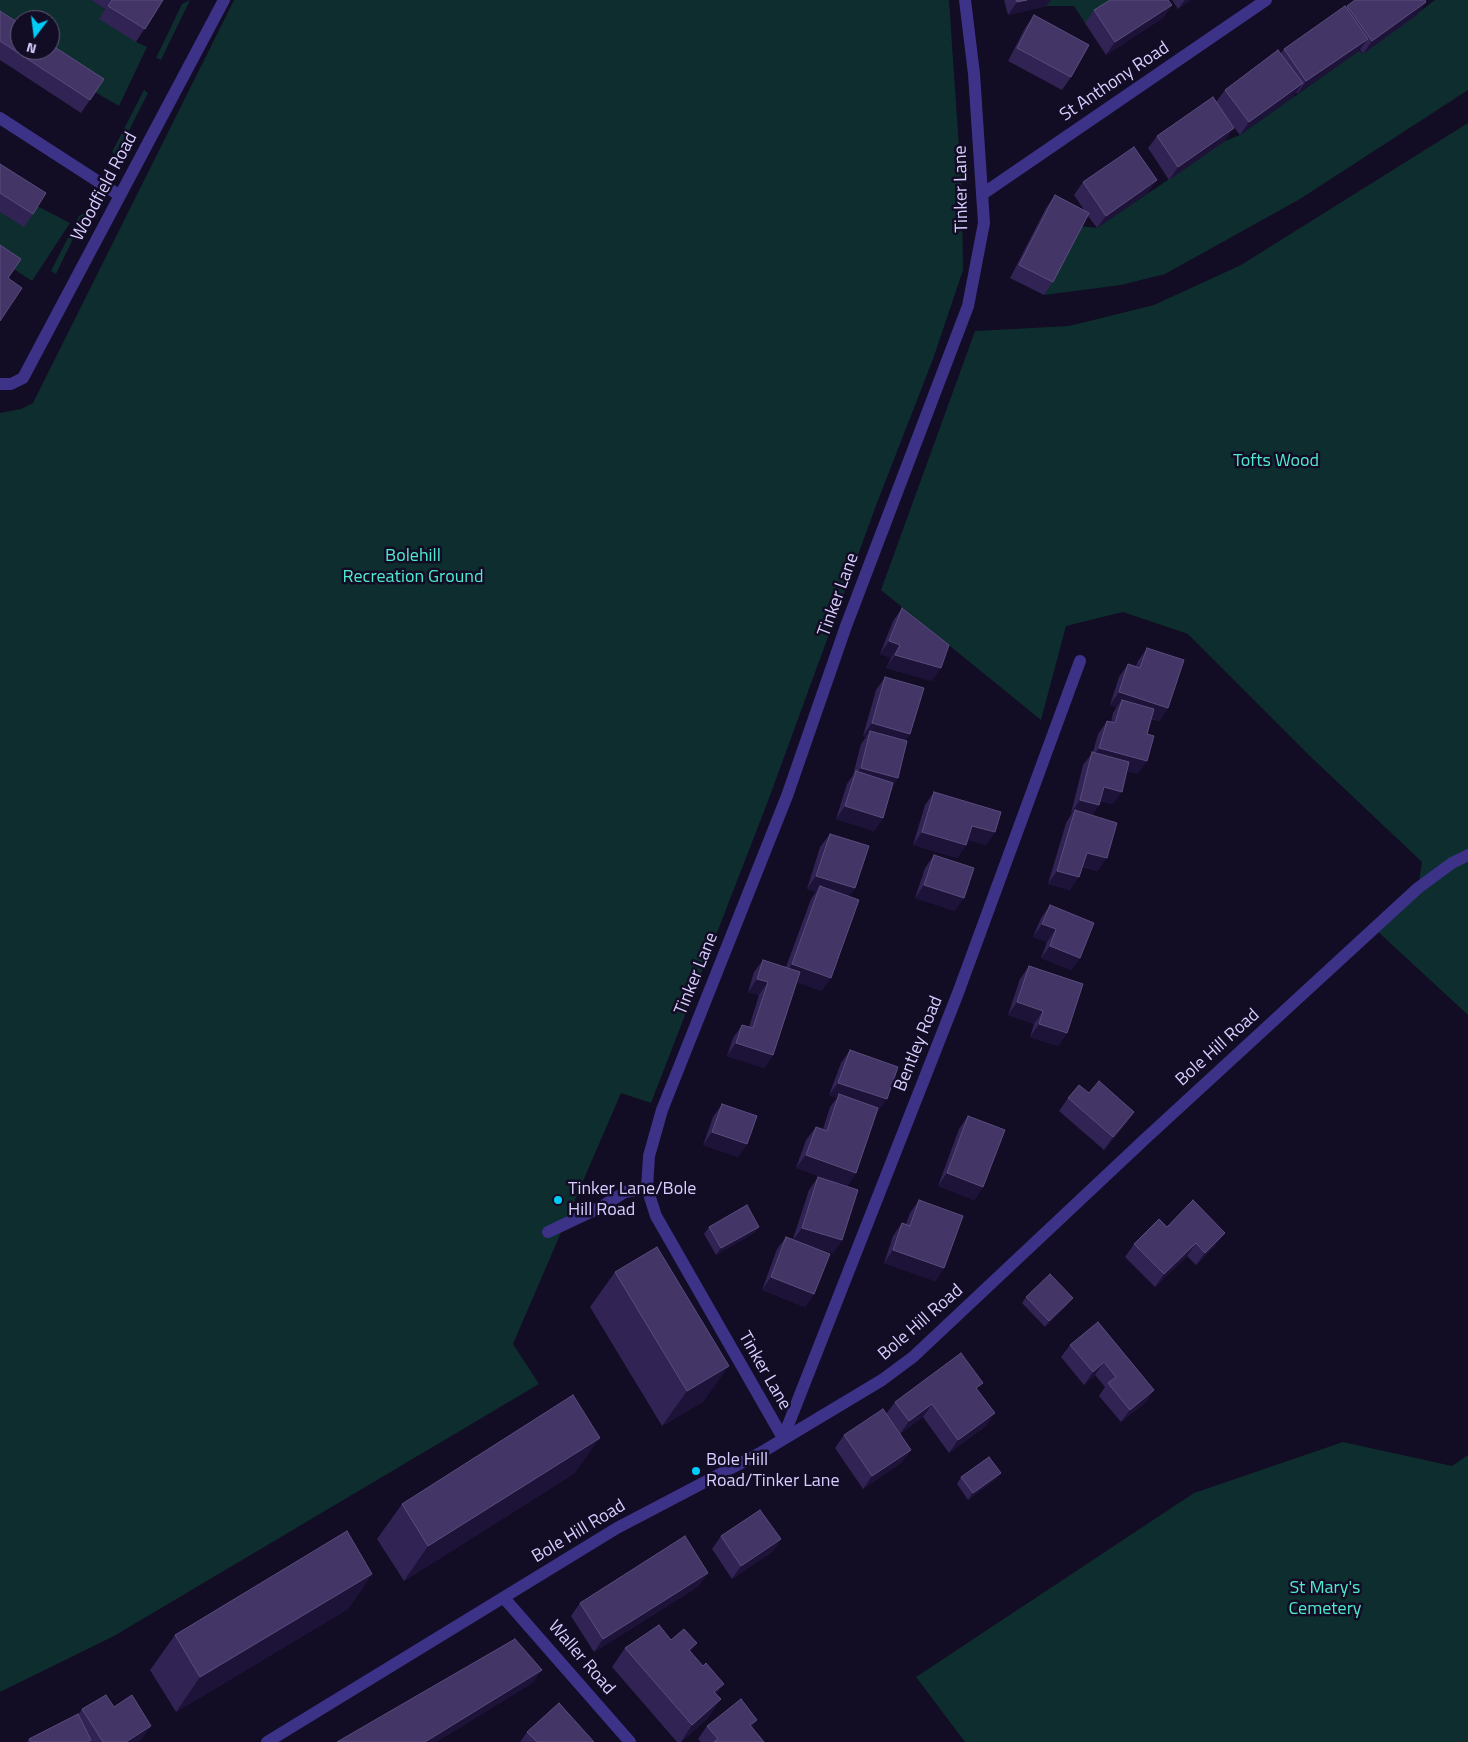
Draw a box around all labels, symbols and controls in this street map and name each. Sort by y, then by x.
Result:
north arrow [10,10,60,60]
text: N [24,38,39,60]
street label: St Anthony Road [1056,38,1174,126]
street label: Woodfield Road [67,129,143,245]
street label: Tinker Lane [950,145,974,233]
park label: Tofts Wood [1233,451,1319,473]
park label: Bolehill Recreation Ground [343,546,483,588]
street label: Tinker Lane [814,550,864,640]
street label: Tinker Lane [671,930,723,1018]
street label: Bentley Road [890,993,948,1095]
street label: Bole Hill Road [1172,1005,1264,1091]
place label: Tinker Lane/Bole Hill Road [568,1179,696,1222]
marker: Tinker Lane/Bole Hill Road [552,1194,564,1206]
street label: Bole Hill Road [874,1280,968,1366]
street label: Tinker Lane [733,1328,795,1414]
place label: Bole Hill Road/Tinker Lane [706,1450,840,1492]
marker: Bole Hill Road/Tinker Lane [690,1465,702,1477]
street label: Bole Hill Road [528,1496,630,1568]
park label: St Mary's Cemetery [1288,1578,1362,1620]
street label: Waller Road [543,1616,619,1700]

